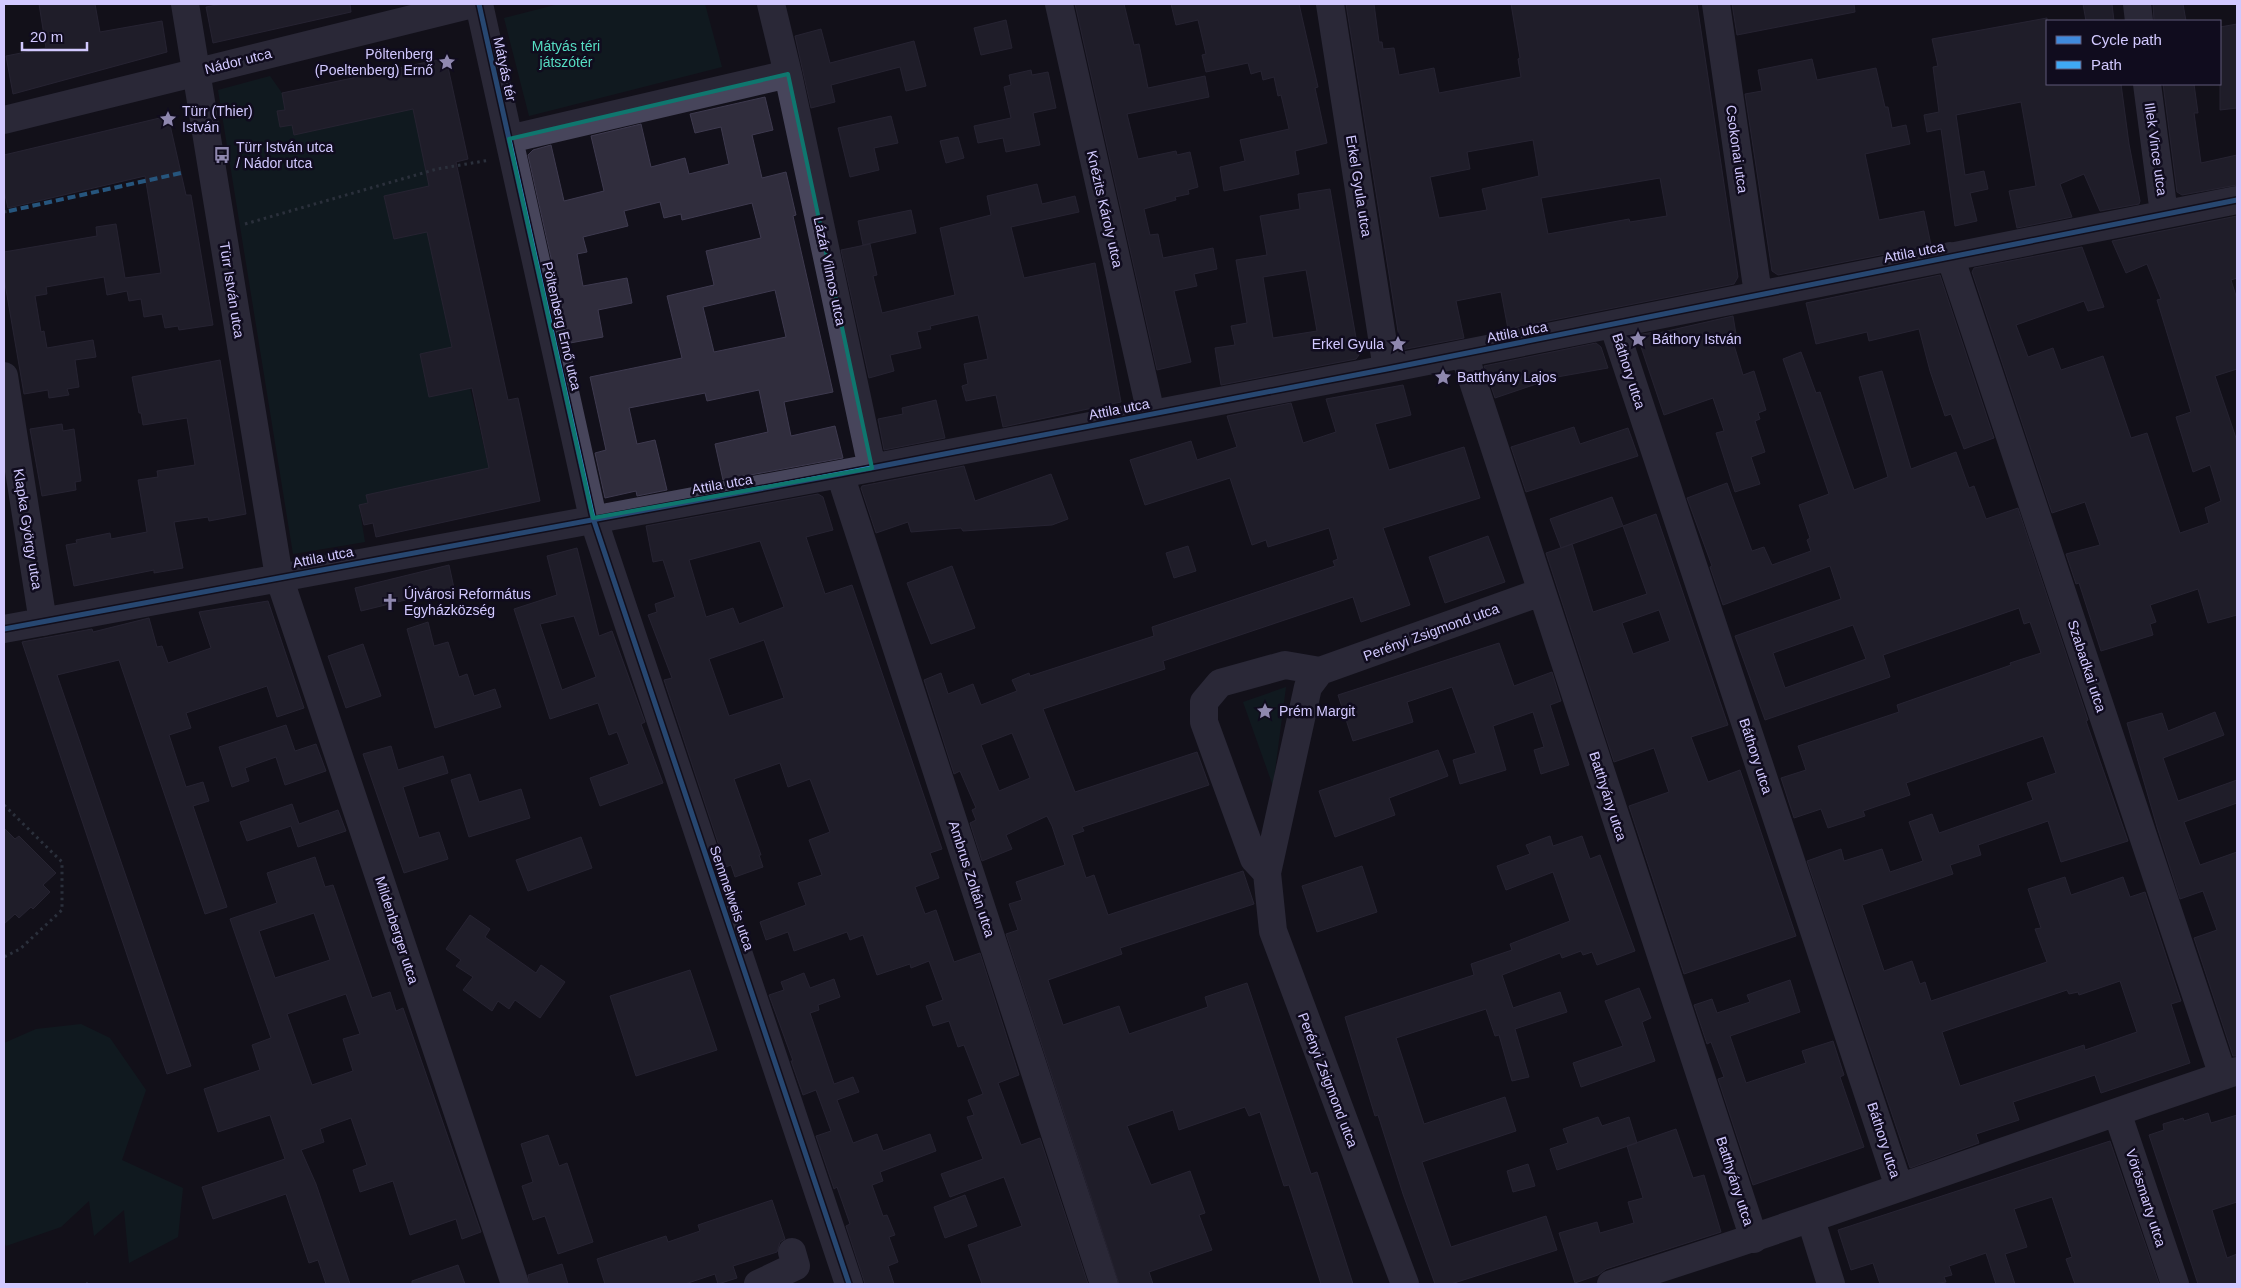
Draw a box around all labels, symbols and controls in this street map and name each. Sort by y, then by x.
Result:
scale bar [22,20,88,52]
legend [2046,20,2221,85]
text: 20 m [30,28,63,45]
text: Cycle path [2091,31,2162,48]
street label: Mátyás tér [490,35,520,103]
park label: Mátyás téri játszótér [532,38,600,70]
street label: Nádor utca [203,45,273,77]
place label: Pöltenberg (Poeltenberg) Ernő [315,46,433,78]
place icon: Pöltenberg (Poeltenberg) Ernő [437,52,457,72]
text: Path [2091,56,2122,73]
street label: Illek Vince utca [2142,101,2170,197]
place label: Türr (Thier) István [182,103,253,135]
street label: Csokonai utca [1723,104,1751,194]
place icon: Türr (Thier) István [158,109,178,129]
street label: Erkel Gyula utca [1343,134,1375,238]
place label: Türr István utca / Nádor utca [236,139,333,171]
bus stop icon: Türr István utca / Nádor utca [212,145,232,165]
street label: Knézits Károly utca [1084,149,1126,269]
street label: Lázár Vilmos utca [811,215,849,327]
street label: Attila utca [1882,238,1946,266]
street label: Türr István utca [216,241,248,339]
street label: Pöltenberg Ernő utca [539,260,585,392]
street label: Attila utca [1485,318,1549,346]
place icon: Báthory István [1628,329,1648,349]
street label: Báthory utca [1609,331,1649,411]
place label: Báthory István [1652,331,1742,347]
place icon: Erkel Gyula [1388,334,1408,354]
place label: Erkel Gyula [1312,336,1384,352]
place icon: Batthyány Lajos [1433,367,1453,387]
place label: Batthyány Lajos [1457,369,1557,385]
street label: Attila utca [1087,395,1151,423]
street label: Klapka György utca [11,467,45,591]
street label: Attila utca [690,471,754,497]
street label: Attila utca [291,543,355,571]
place label: Újvárosi Református Egyházközség [404,586,531,618]
church icon: Újvárosi Református Egyházközség [380,592,400,612]
street label: Perényi Zsigmond utca [1361,600,1501,664]
street label: Szabadkai utca [2065,618,2109,714]
place icon: Prém Margit [1255,701,1275,721]
place label: Prém Margit [1279,703,1355,719]
street label: Báthory utca [1736,716,1776,796]
street label: Batthyány utca [1586,749,1630,843]
street label: Ambrus Zoltán utca [946,819,998,939]
street label: Semmelweis utca [707,844,757,953]
street label: Mildenberger utca [372,874,422,986]
street label: Perényi Zsigmond utca [1295,1010,1361,1150]
street label: Báthory utca [1864,1100,1904,1180]
street label: Batthyány utca [1713,1134,1757,1228]
street label: Vörösmarty utca [2123,1147,2169,1249]

